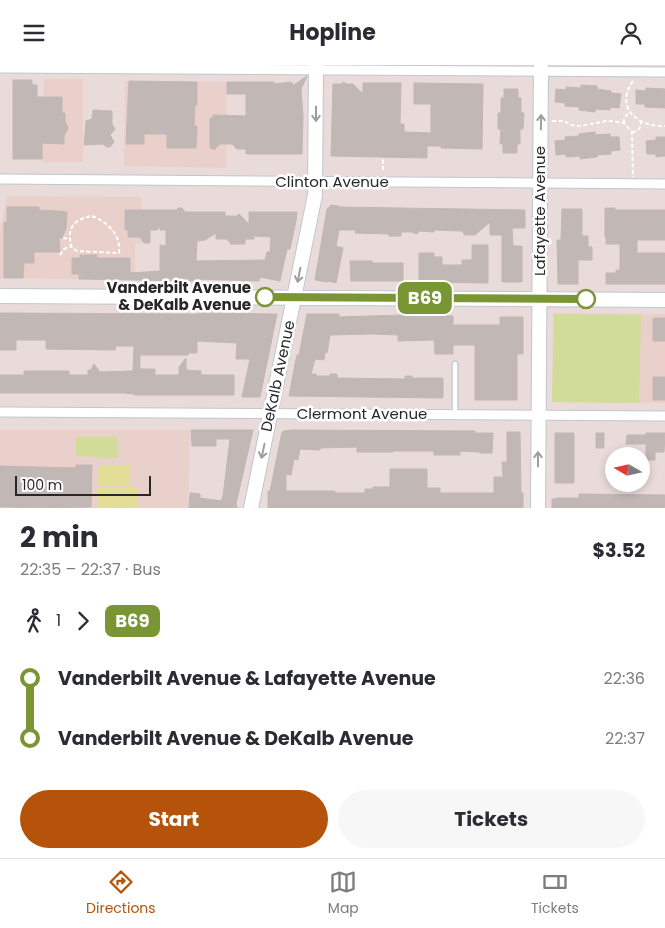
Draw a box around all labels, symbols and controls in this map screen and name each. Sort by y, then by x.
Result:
text: Hopline [289,17,376,48]
icon: menu [20,19,48,47]
icon: person [617,19,645,47]
one-way arrow [311,105,321,121]
one-way arrow [536,114,545,130]
street label: Lafayette Avenue [529,146,550,276]
street label: Clinton Avenue [275,171,389,192]
one-way arrow [294,266,304,282]
place label: Vanderbilt Avenue & DeKalb Avenue [106,277,251,315]
line badge: B69 [396,282,454,314]
text: B69 [408,285,442,310]
marker: Vanderbilt Avenue & DeKalb Avenue [255,287,275,307]
unlabelled marker [576,289,596,309]
street label: DeKalb Avenue [255,318,300,433]
street label: Clermont Avenue [297,403,427,424]
one-way arrow [258,442,267,458]
north arrow [605,447,650,493]
map controls [605,447,650,492]
one-way arrow [533,452,543,468]
scale bar [15,473,151,496]
text: 100 m [22,475,62,495]
text: 2 min [20,518,99,557]
text: $3.52 [592,537,645,564]
text: 22:35 – 22:37 · Bus [20,558,161,581]
icon: walk [20,607,48,635]
icon: forward [69,607,97,635]
text: B69 [115,608,150,633]
text: 1 [56,609,61,632]
text: Vanderbilt Avenue & Lafayette Avenue [58,665,436,692]
text: 22:36 [604,667,645,690]
text: Vanderbilt Avenue & DeKalb Avenue [58,725,413,752]
text: 22:37 [605,727,645,750]
button: Start [20,790,328,848]
button: Tickets [338,790,645,848]
tab: Directions [86,868,156,919]
tab: Map [328,868,359,919]
tab: Tickets [531,868,579,919]

